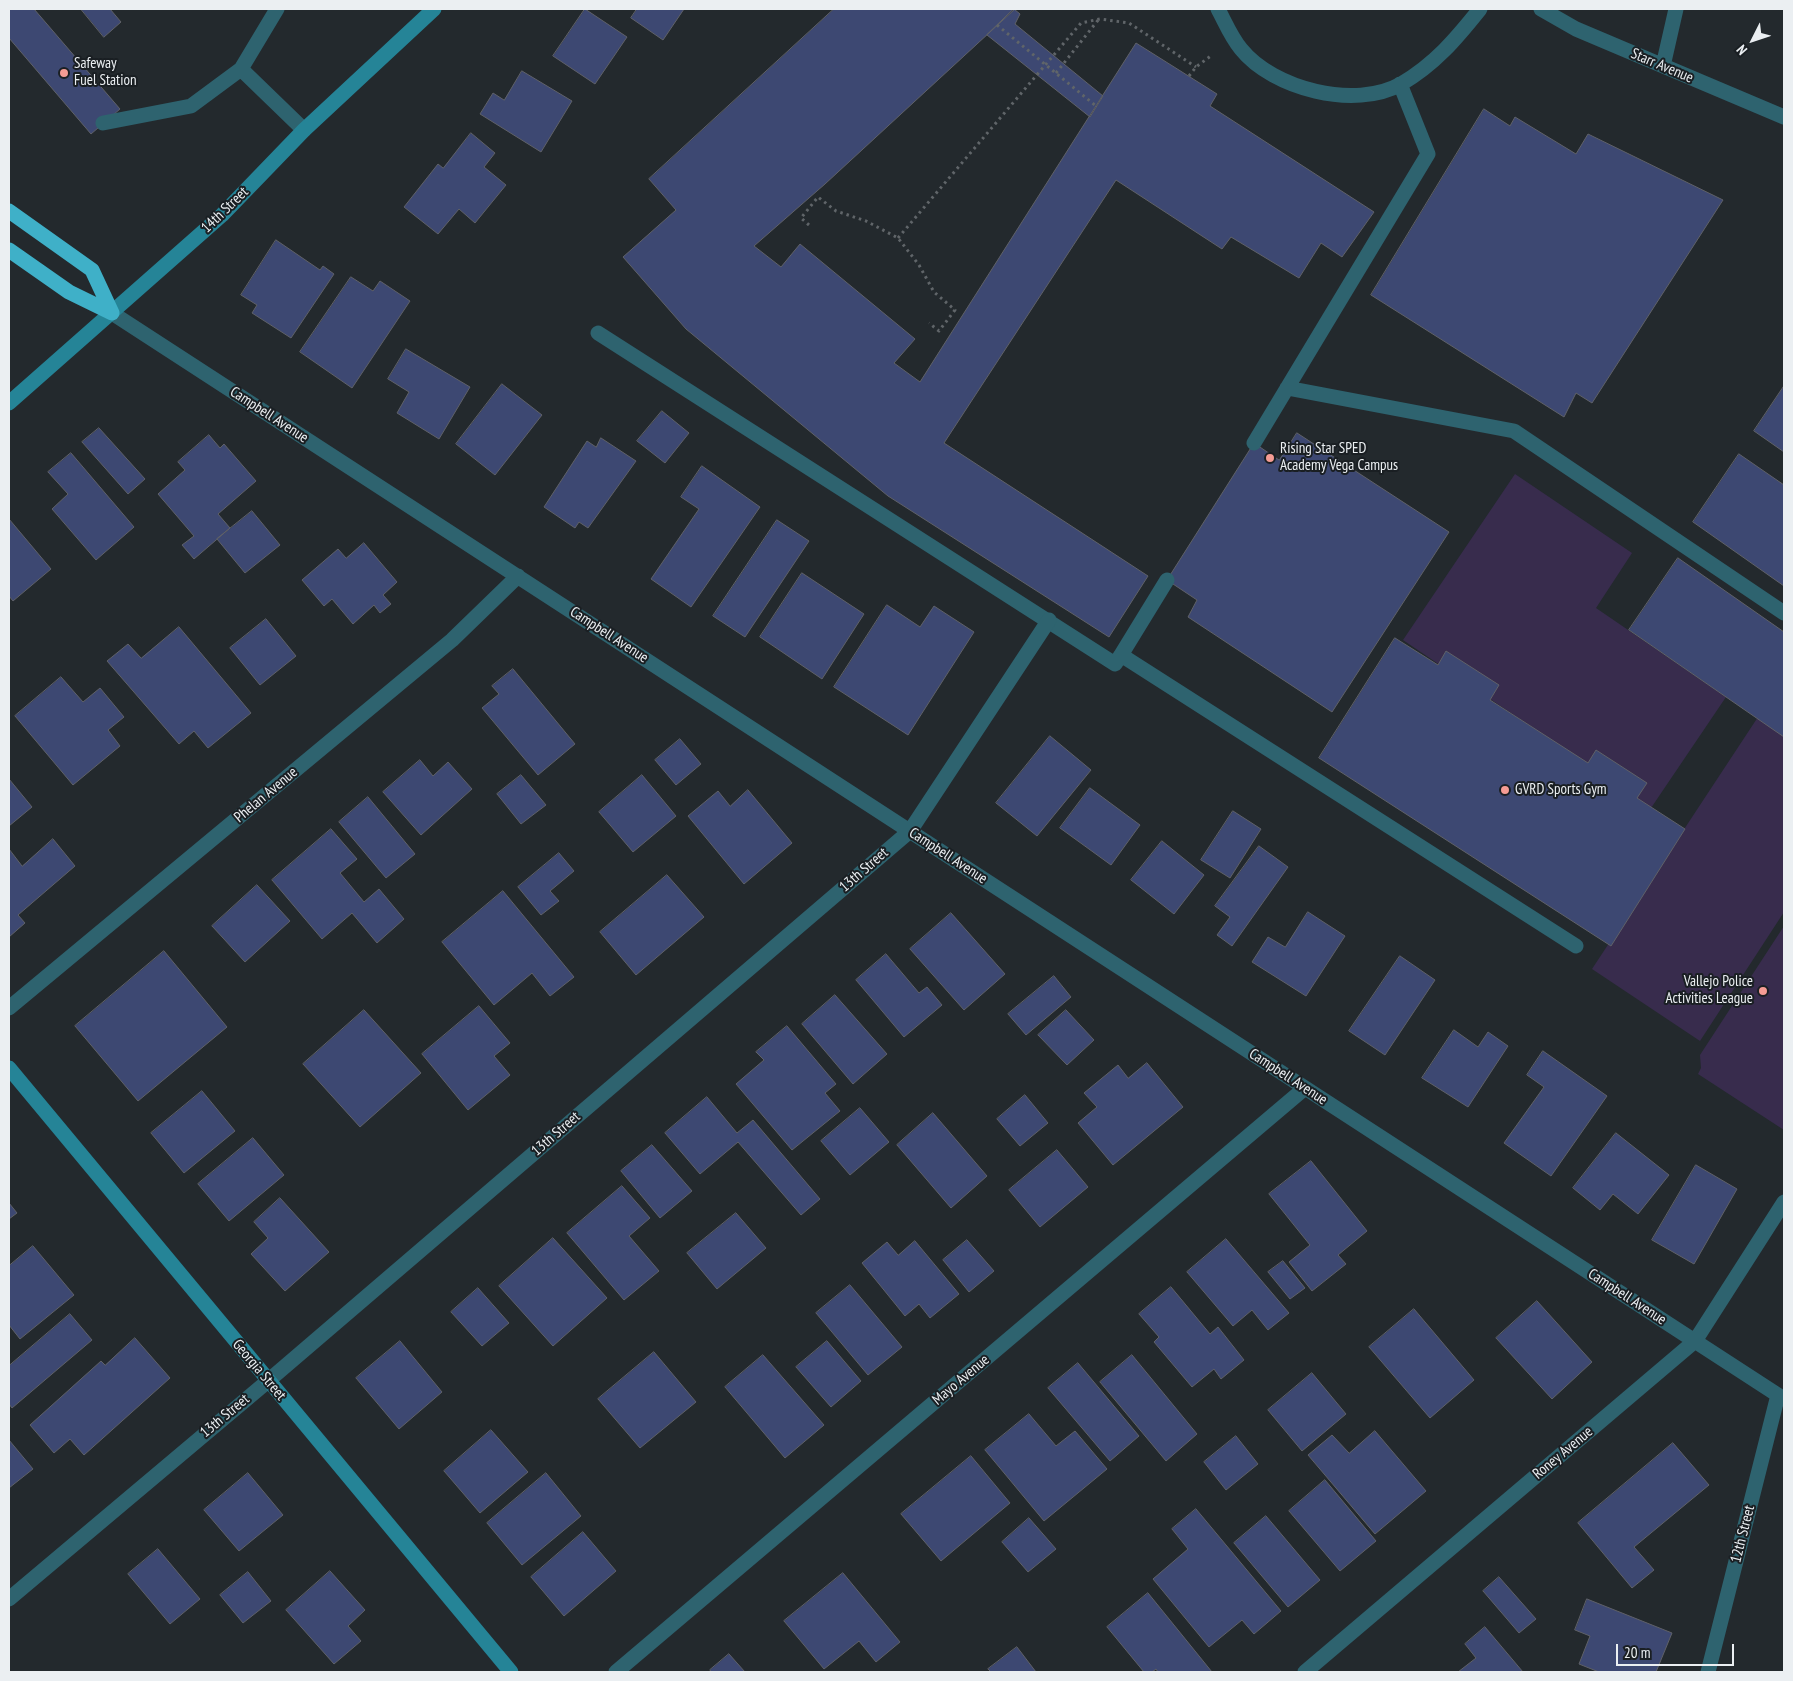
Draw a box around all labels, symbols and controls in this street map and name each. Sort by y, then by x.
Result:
north arrow [1728,15,1778,65]
text: N [1732,41,1751,59]
street label: Starr Avenue [1628,45,1696,87]
place label: Safeway Fuel Station [74,55,137,90]
marker: Safeway Fuel Station [58,67,70,79]
street label: 14th Street [198,183,252,237]
street label: Campbell Avenue [226,383,312,447]
place label: Rising Star SPED Academy Vega Campus [1280,440,1398,475]
marker: Rising Star SPED Academy Vega Campus [1264,452,1276,464]
street label: Campbell Avenue [566,603,652,667]
street label: Phelan Avenue [231,763,301,827]
place label: GVRD Sports Gym [1515,781,1607,799]
marker: GVRD Sports Gym [1499,784,1511,796]
street label: Campbell Avenue [905,824,991,888]
street label: 13th Street [836,844,892,896]
place label: Vallejo Police Activities League [1666,973,1753,1008]
marker: Vallejo Police Activities League [1757,985,1769,997]
street label: Campbell Avenue [1245,1045,1331,1109]
street label: 13th Street [528,1108,584,1160]
street label: Campbell Avenue [1584,1265,1670,1329]
street label: Georgia Street [228,1336,290,1404]
street label: Mayo Avenue [929,1351,993,1409]
street label: 13th Street [197,1390,253,1442]
street label: Roney Avenue [1529,1423,1597,1483]
street label: 12th Street [1727,1503,1759,1565]
scale bar [1618,1634,1736,1666]
text: 20 m [1624,1643,1650,1662]

